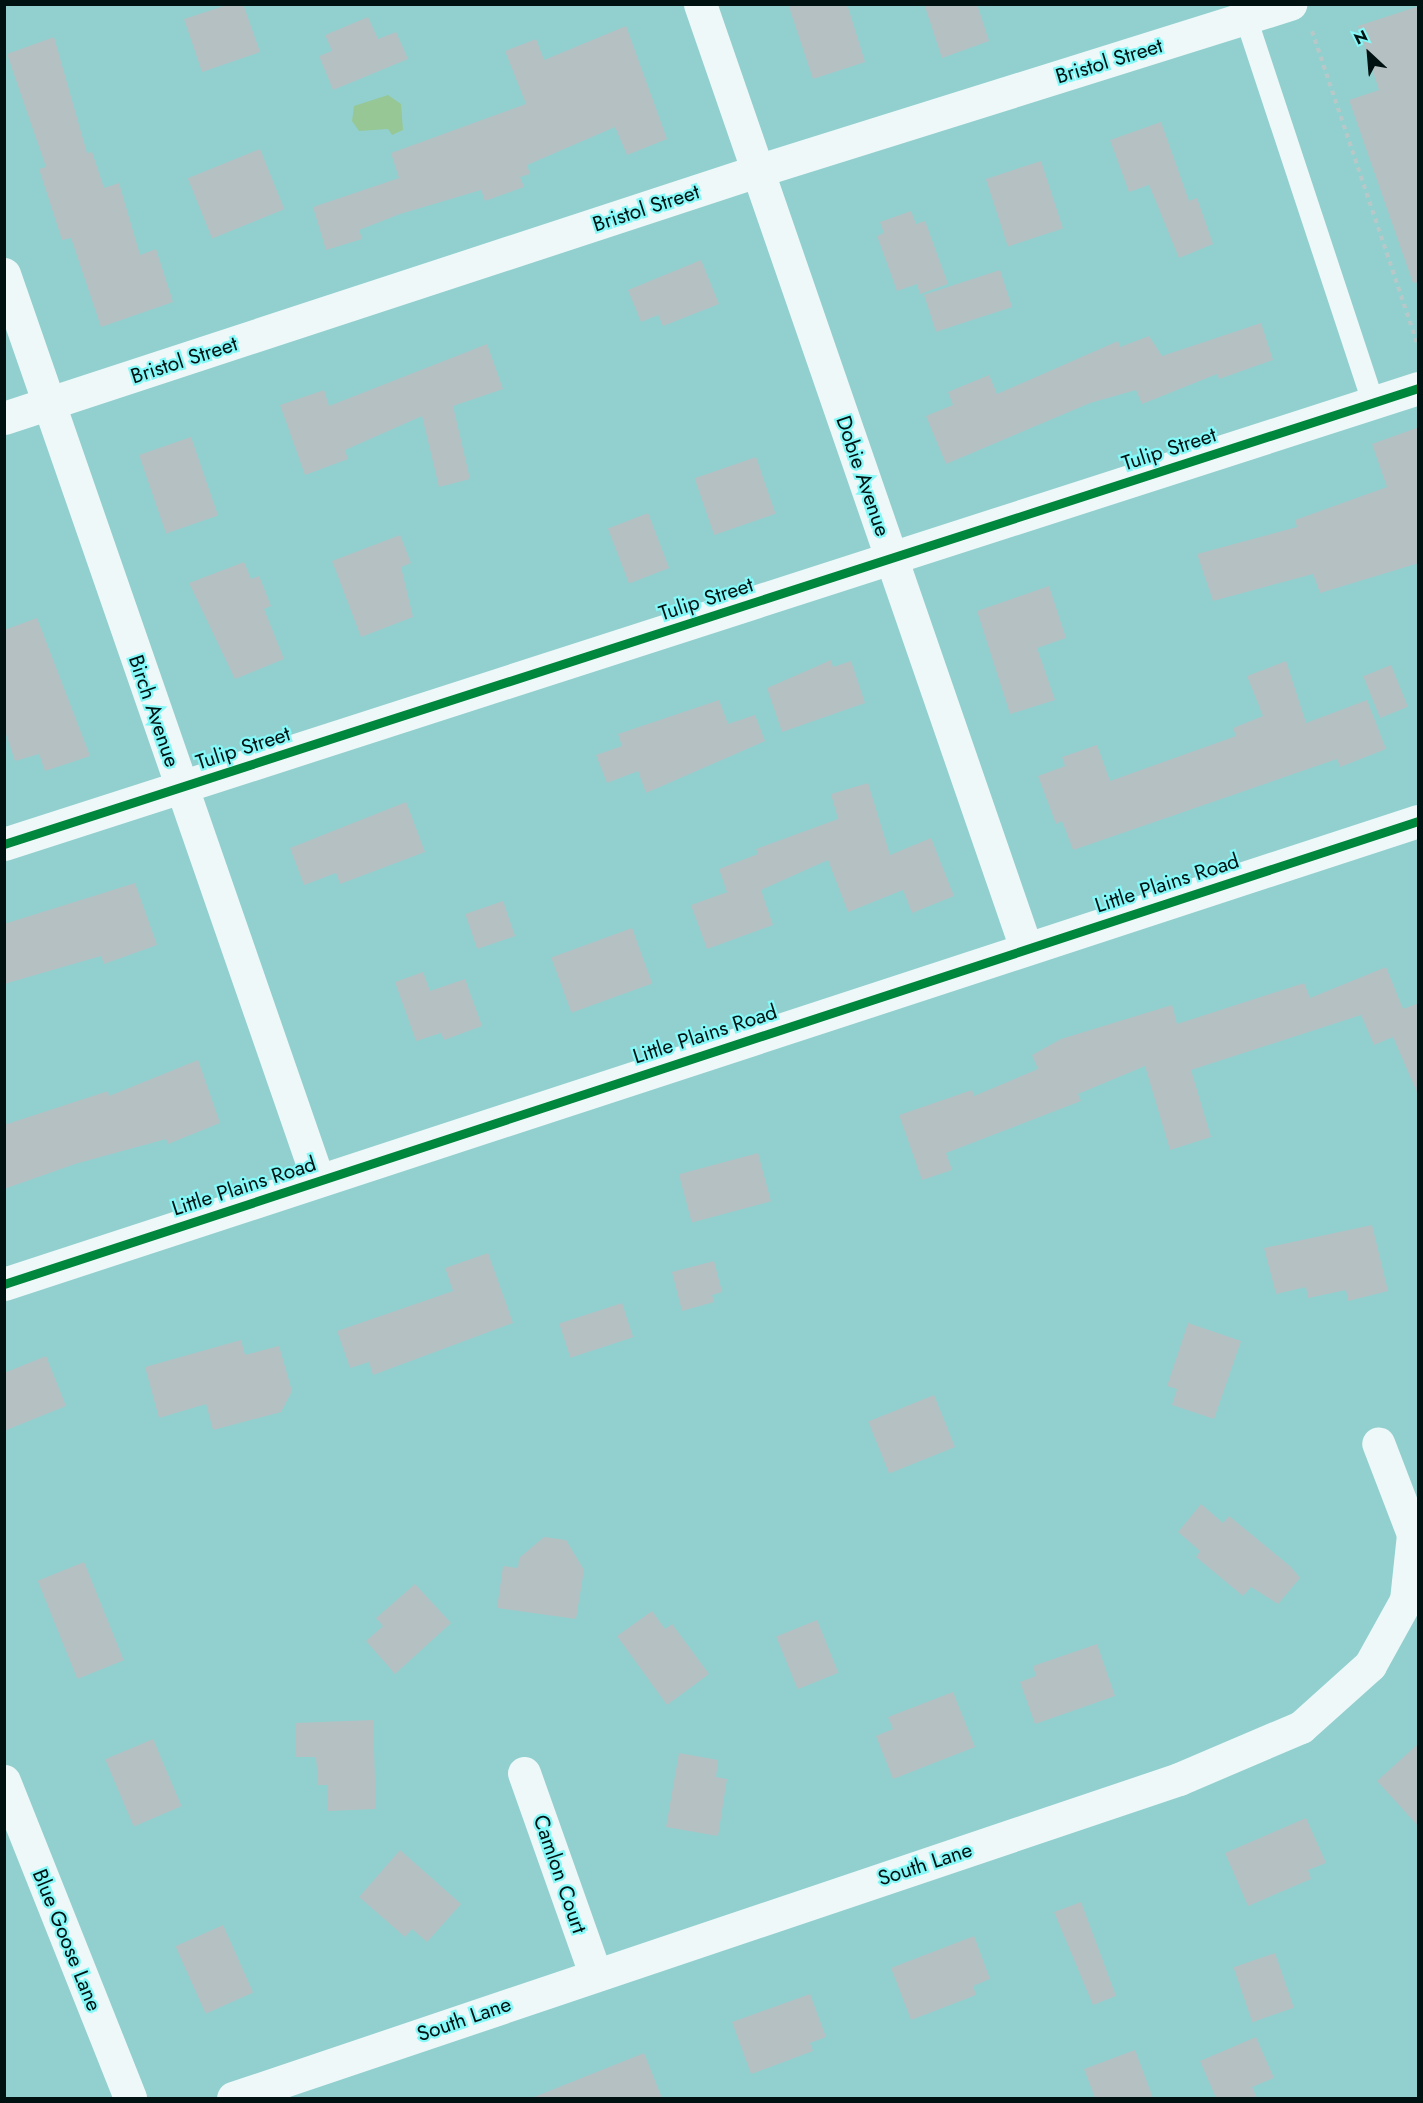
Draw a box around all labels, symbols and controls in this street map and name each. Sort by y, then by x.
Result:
north arrow [1339,24,1399,84]
text: N [1350,24,1372,50]
street label: Bristol Street [1052,33,1166,89]
street label: Bristol Street [590,179,702,237]
street label: Bristol Street [128,331,240,389]
street label: Dobie Avenue [831,412,895,540]
street label: Tulip Street [1119,422,1219,476]
street label: Tulip Street [656,572,756,626]
street label: Birch Avenue [123,652,185,770]
street label: Tulip Street [193,721,293,775]
street label: Little Plains Road [1092,848,1242,918]
street label: Little Plains Road [630,999,780,1069]
street label: Little Plains Road [169,1151,319,1221]
street label: Camlon Court [528,1811,592,1937]
street label: South Lane [875,1837,975,1891]
street label: Blue Goose Lane [27,1865,107,2015]
street label: South Lane [414,1991,514,2047]

